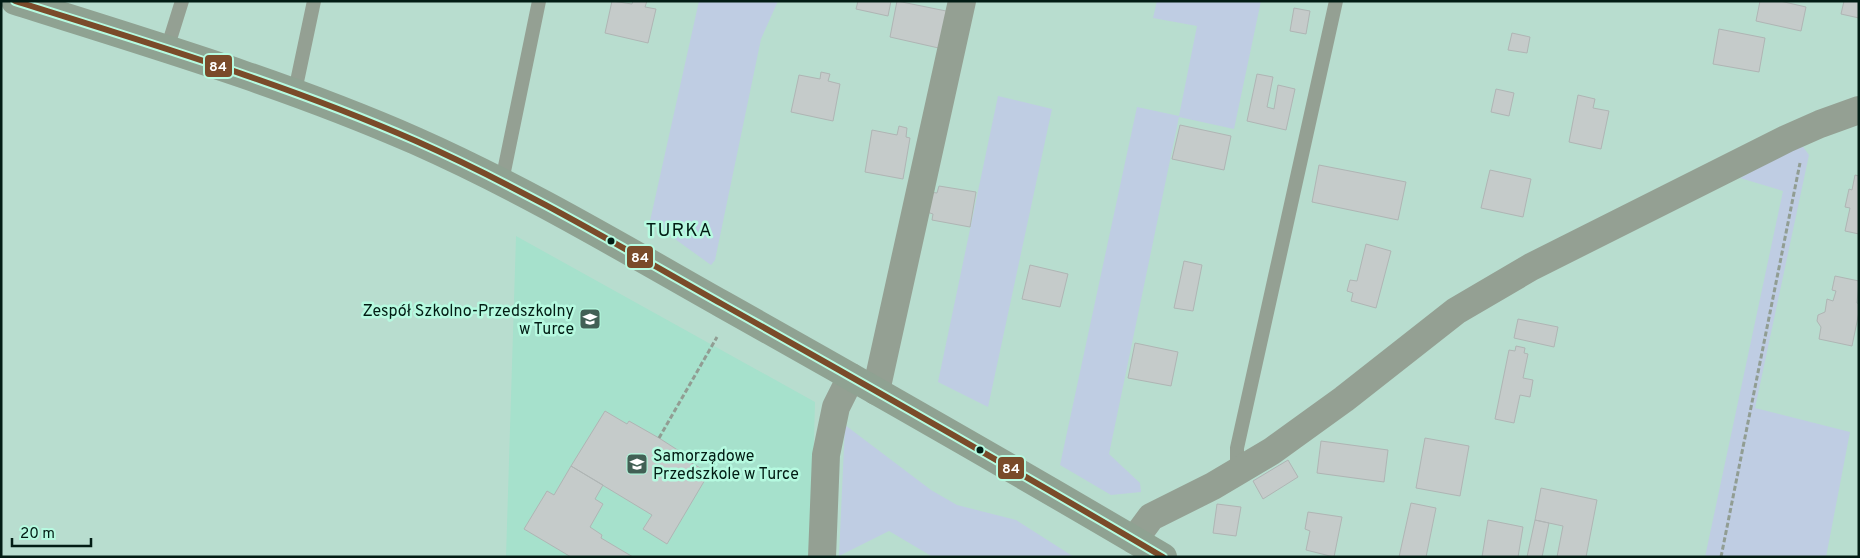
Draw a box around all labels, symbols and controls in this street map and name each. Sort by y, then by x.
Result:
line badge: 84 [204,54,233,78]
text: 84 [209,59,227,76]
district label: TURKA [645,219,713,243]
unlabelled marker [606,236,616,246]
line badge: 84 [626,245,654,269]
text: 84 [631,250,649,267]
place label: Zespół Szkolno-Przedszkolny w Turce [363,302,574,340]
school or university icon: Zespół Szkolno-Przedszkolny w Turce [578,307,602,331]
unlabelled marker [975,445,985,455]
place label: Samorządowe Przedszkole w Turce [653,447,799,485]
school or university icon: Samorządowe Przedszkole w Turce [625,452,649,476]
line badge: 84 [997,456,1025,480]
text: 84 [1002,461,1020,478]
scale bar [12,516,91,548]
text: 20 m [20,525,55,544]

